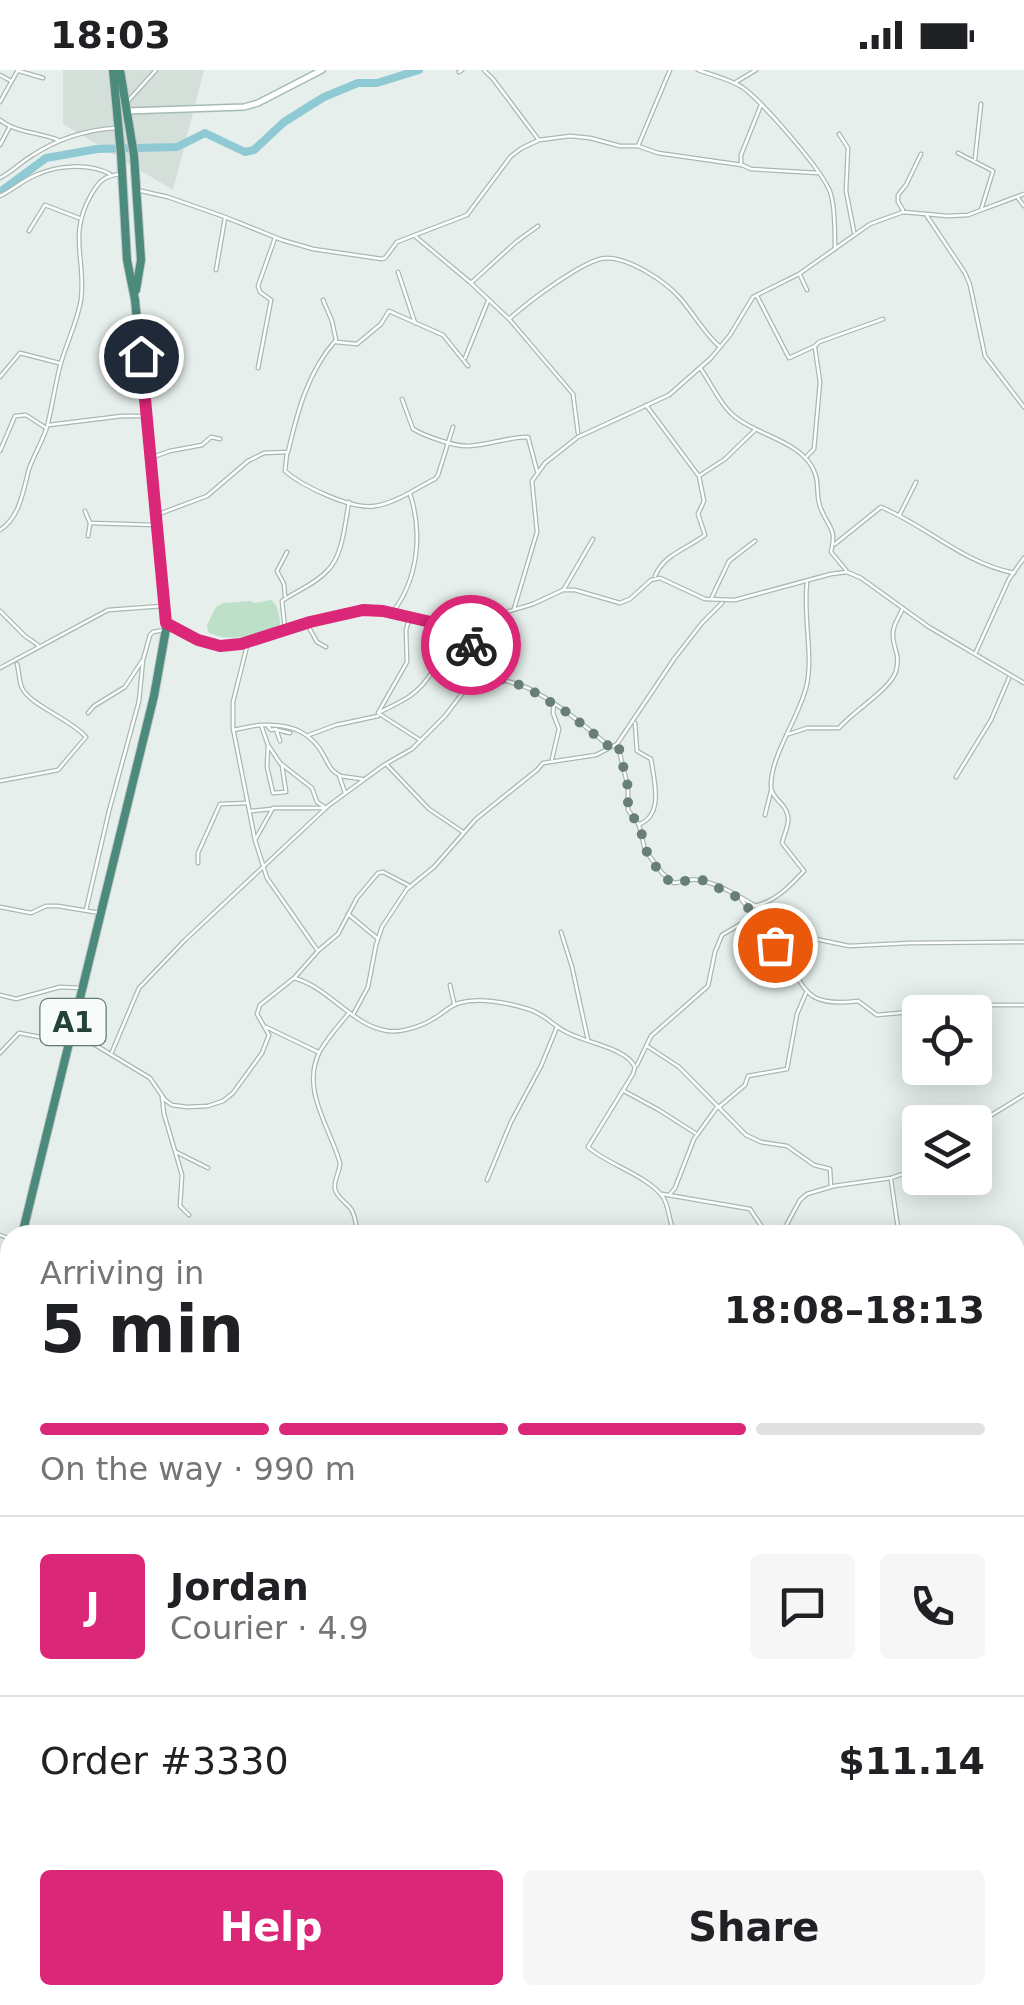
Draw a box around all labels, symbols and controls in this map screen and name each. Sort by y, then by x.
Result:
text: 18:03 [50,13,171,57]
pin [99,314,184,399]
icon: home [114,329,169,384]
courier [421,595,521,695]
icon: bike [444,618,499,673]
pin [733,903,818,988]
icon: bag [748,918,803,973]
map controls [902,995,992,1195]
button: locate [902,995,992,1085]
road number: A1 [40,999,106,1045]
button: layers [902,1105,992,1195]
text: Arriving in [40,1254,204,1292]
text: 18:08–18:13 [724,1288,985,1332]
text: 5 min [40,1292,244,1367]
text: On the way · 990 m [40,1450,356,1488]
button: chat [750,1554,855,1659]
button: phone [880,1554,985,1659]
text: Jordan [170,1565,309,1609]
text: J [85,1584,100,1628]
text: Courier · 4.9 [170,1609,369,1647]
text: Order #3330 [40,1739,289,1783]
text: $11.14 [838,1739,985,1783]
button: Help [40,1870,503,1985]
button: Share [523,1870,985,1985]

